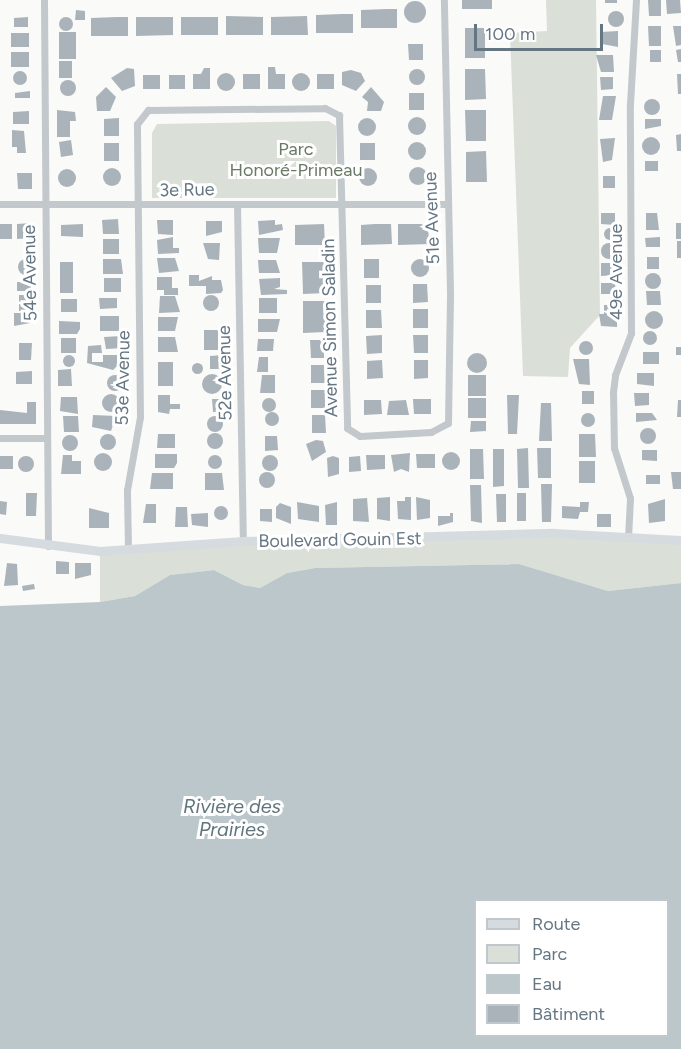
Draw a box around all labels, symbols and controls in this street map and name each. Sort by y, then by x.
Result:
scale bar [477,12,606,50]
text: 100 m [485,23,535,45]
park label: Parc Honoré-Primeau [230,139,362,182]
street label: 51e Avenue [420,171,444,265]
street label: 3e Rue [159,179,215,201]
street label: 54e Avenue [18,224,42,322]
street label: 49e Avenue [605,224,627,320]
street label: Avenue Simon Saladin [318,238,342,418]
street label: 52e Avenue [213,325,237,421]
street label: 53e Avenue [111,330,135,426]
street label: Boulevard Gouin Est [258,528,422,552]
water label: Rivière des Prairies [183,794,281,841]
legend [474,899,669,1037]
text: Route [532,913,580,935]
text: Parc [532,943,567,965]
text: Eau [532,973,562,995]
text: Bâtiment [532,1003,605,1025]

